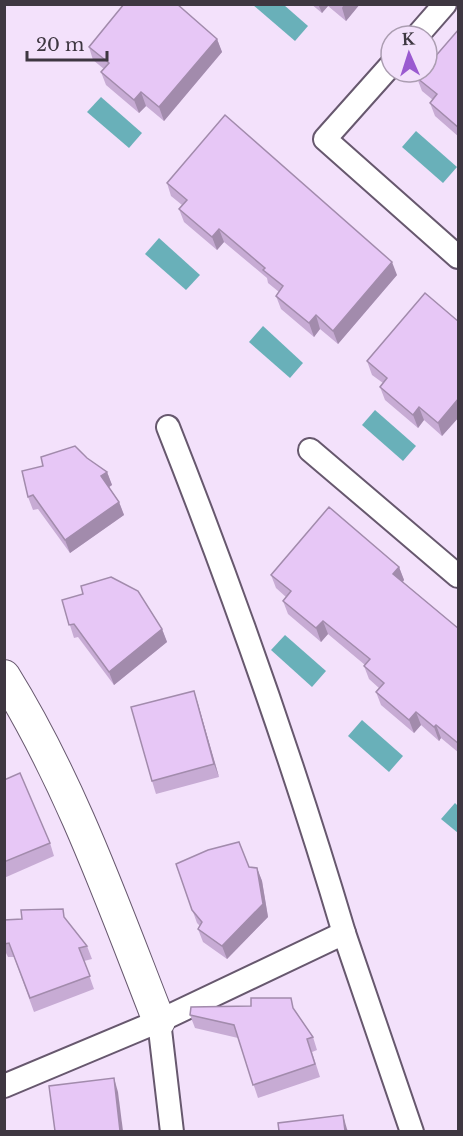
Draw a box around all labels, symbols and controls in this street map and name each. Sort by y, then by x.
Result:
scale bar [27,24,106,62]
north arrow [379,24,439,84]
text: K [401,29,416,49]
text: 20 m [36,34,84,56]

